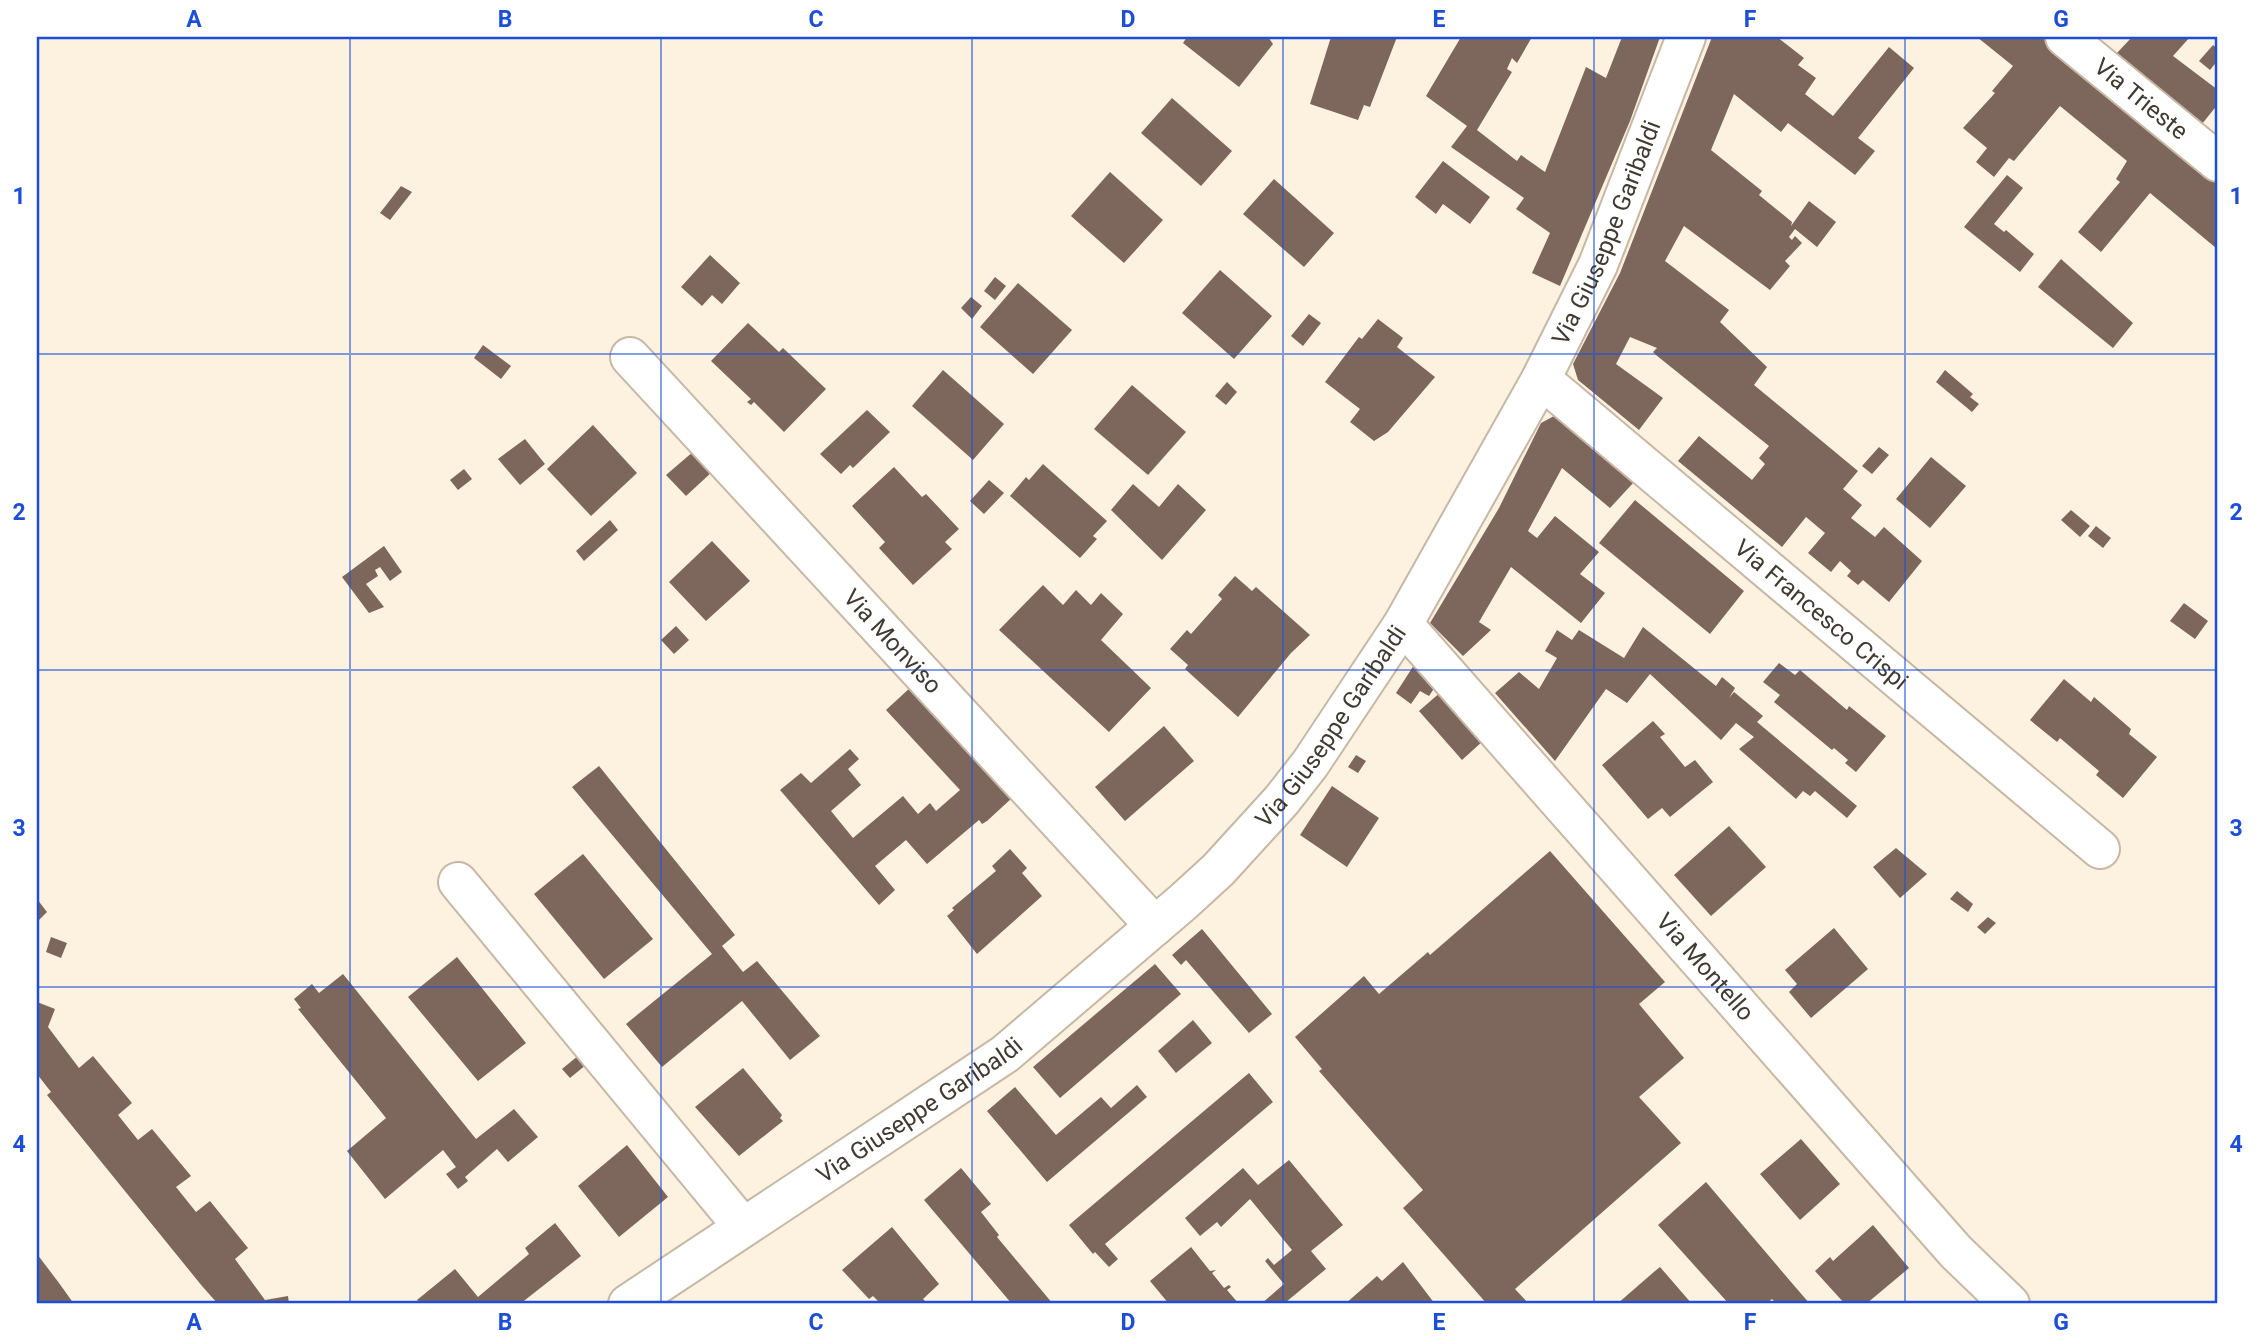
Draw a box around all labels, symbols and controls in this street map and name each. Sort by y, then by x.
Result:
text: A [186,6,202,33]
text: B [498,6,512,33]
text: C [808,6,824,33]
text: D [1121,6,1135,33]
text: E [1433,6,1446,33]
text: F [1744,6,1757,33]
text: G [2053,6,2069,33]
street label: Via Trieste [2088,52,2193,146]
street label: Via Giuseppe Garibaldi [1546,117,1666,350]
text: 1 [12,183,26,210]
text: 1 [2229,183,2243,210]
text: 2 [12,499,26,526]
text: 2 [2229,499,2243,526]
street label: Via Francesco Crispi [1729,534,1914,696]
street label: Via Monviso [838,584,947,699]
street label: Via Giuseppe Garibaldi [1250,620,1412,833]
text: 3 [12,815,26,842]
text: 3 [2229,815,2243,842]
street label: Via Montello [1650,907,1760,1027]
street label: Via Giuseppe Garibaldi [811,1031,1028,1189]
text: 4 [12,1131,26,1158]
text: 4 [2229,1131,2243,1158]
text: A [186,1309,202,1336]
text: B [498,1309,512,1336]
text: C [808,1309,824,1336]
text: D [1121,1309,1135,1336]
text: E [1433,1309,1446,1336]
text: F [1744,1309,1757,1336]
text: G [2053,1309,2069,1336]

